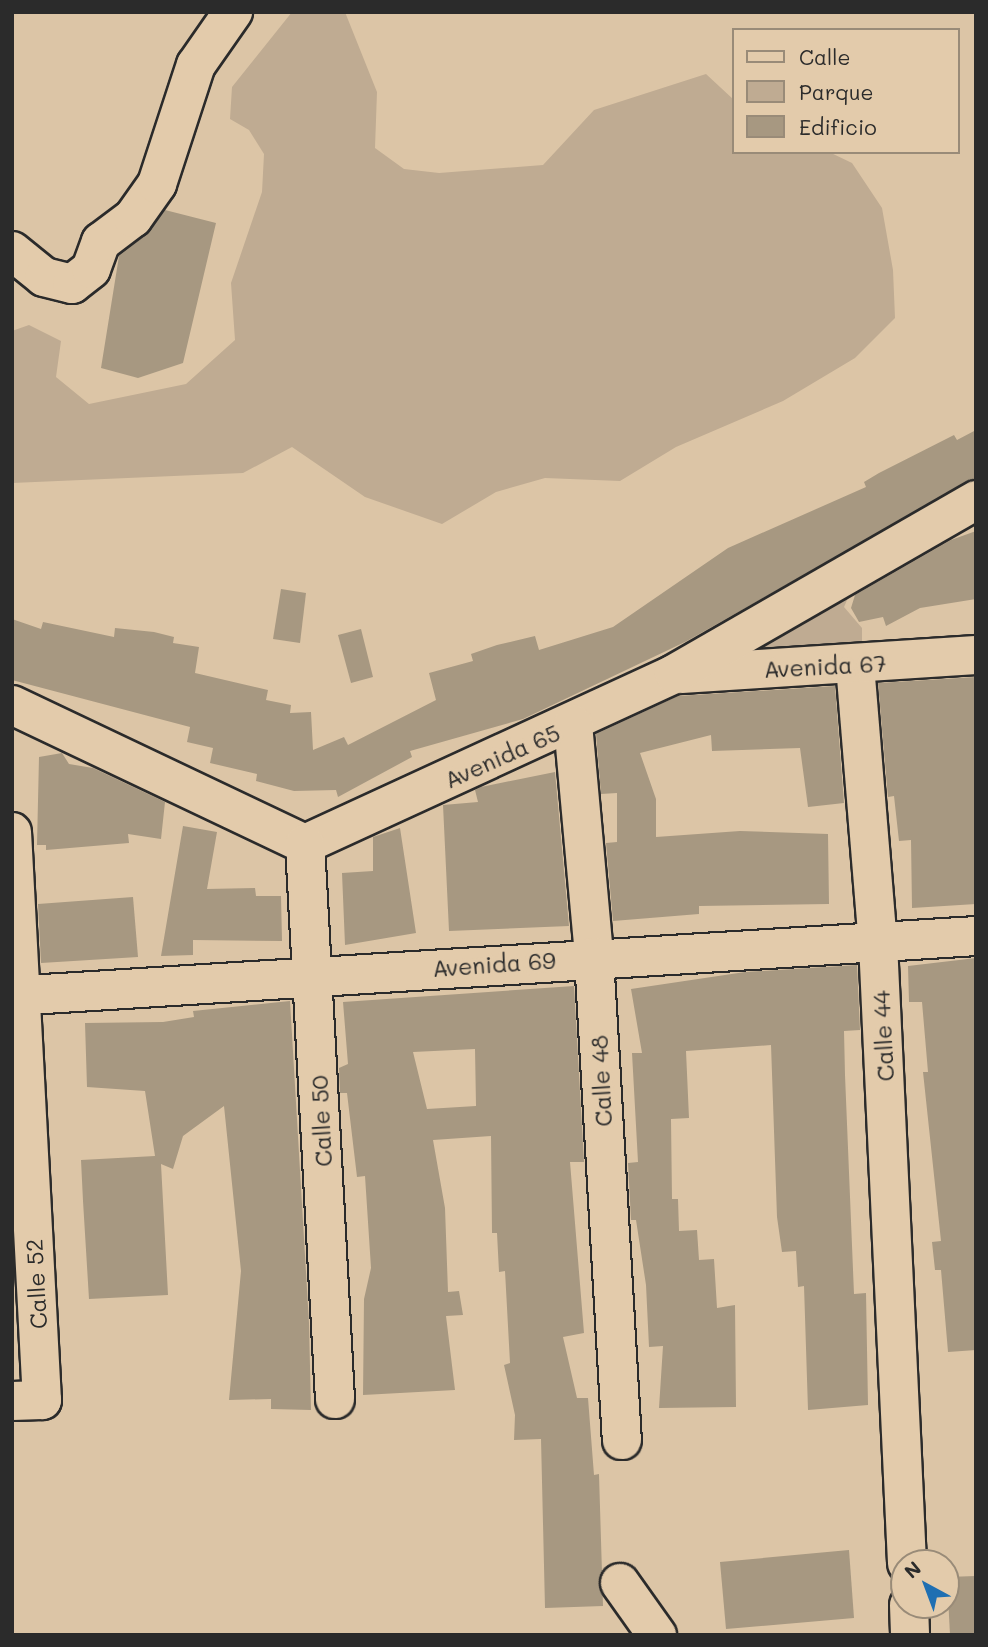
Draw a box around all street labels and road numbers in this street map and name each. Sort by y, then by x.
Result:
street label: Avenida 67 [763,649,887,683]
street label: Avenida 65 [440,718,564,794]
street label: Avenida 69 [431,946,557,982]
street label: Calle 44 [867,990,899,1082]
street label: Calle 48 [585,1035,617,1127]
street label: Calle 50 [305,1075,337,1167]
street label: Calle 52 [20,1238,52,1330]

